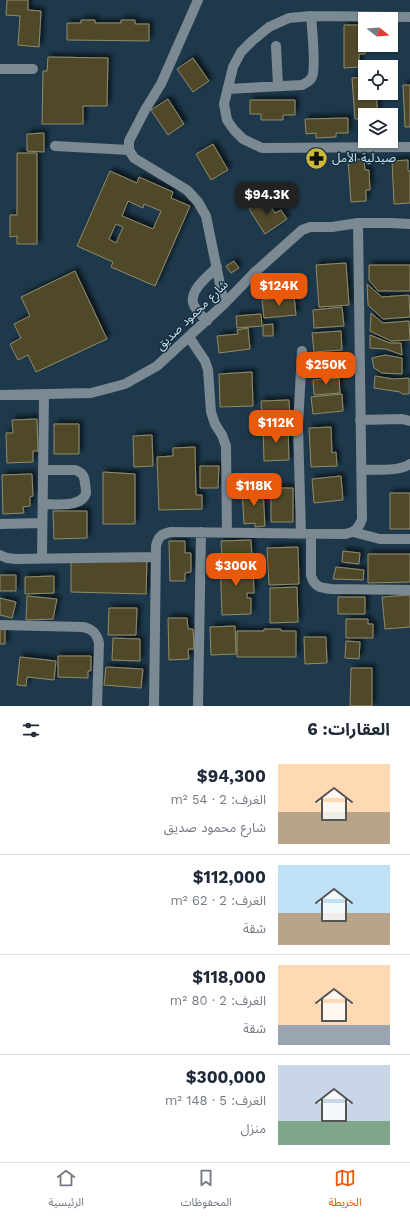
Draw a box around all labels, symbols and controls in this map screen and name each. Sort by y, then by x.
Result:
north arrow [358,12,398,52]
map controls [358,12,398,148]
button: locate [358,60,398,100]
button: layers [358,108,398,148]
pharmacy icon: صيدلية الأمل [303,145,329,171]
place label: صيدلية الأمل [332,151,396,165]
pin: $94.3K [234,182,300,216]
text: $94.3K [244,187,290,202]
pin: $124K [251,273,307,307]
street label: شارع محمود صديق [153,277,232,354]
text: $124K [260,278,298,293]
pin: $250K [298,352,354,386]
text: $250K [305,357,347,372]
pin: $112K [248,410,304,444]
text: $112K [258,415,294,430]
pin: $118K [226,473,282,507]
text: $118K [236,478,272,493]
pin: $300K [208,553,264,587]
text: $300K [215,558,257,573]
icon: filters [20,719,42,741]
text: العقارات: 6 [307,719,390,739]
text: $94,300 [197,766,266,786]
icon: home [310,780,358,828]
text: الغرف: 2 · 54 m² [170,792,266,807]
text: شارع محمود صديق [164,820,266,835]
text: $112,000 [193,867,266,887]
icon: home [310,881,358,929]
text: الغرف: 2 · 62 m² [170,893,266,908]
text: شقة [243,921,266,936]
text: $118,000 [192,967,266,987]
icon: home [310,981,358,1029]
text: الغرف: 2 · 80 m² [170,993,266,1008]
text: شقة [243,1021,266,1036]
text: $300,000 [186,1067,266,1087]
icon: home [310,1081,358,1129]
text: الغرف: 5 · 148 m² [165,1093,266,1108]
text: منزل [241,1121,266,1136]
tab: الرئيسية [48,1167,84,1214]
tab: المحفوظات [181,1167,232,1214]
tab: الخريطة [329,1167,362,1214]

